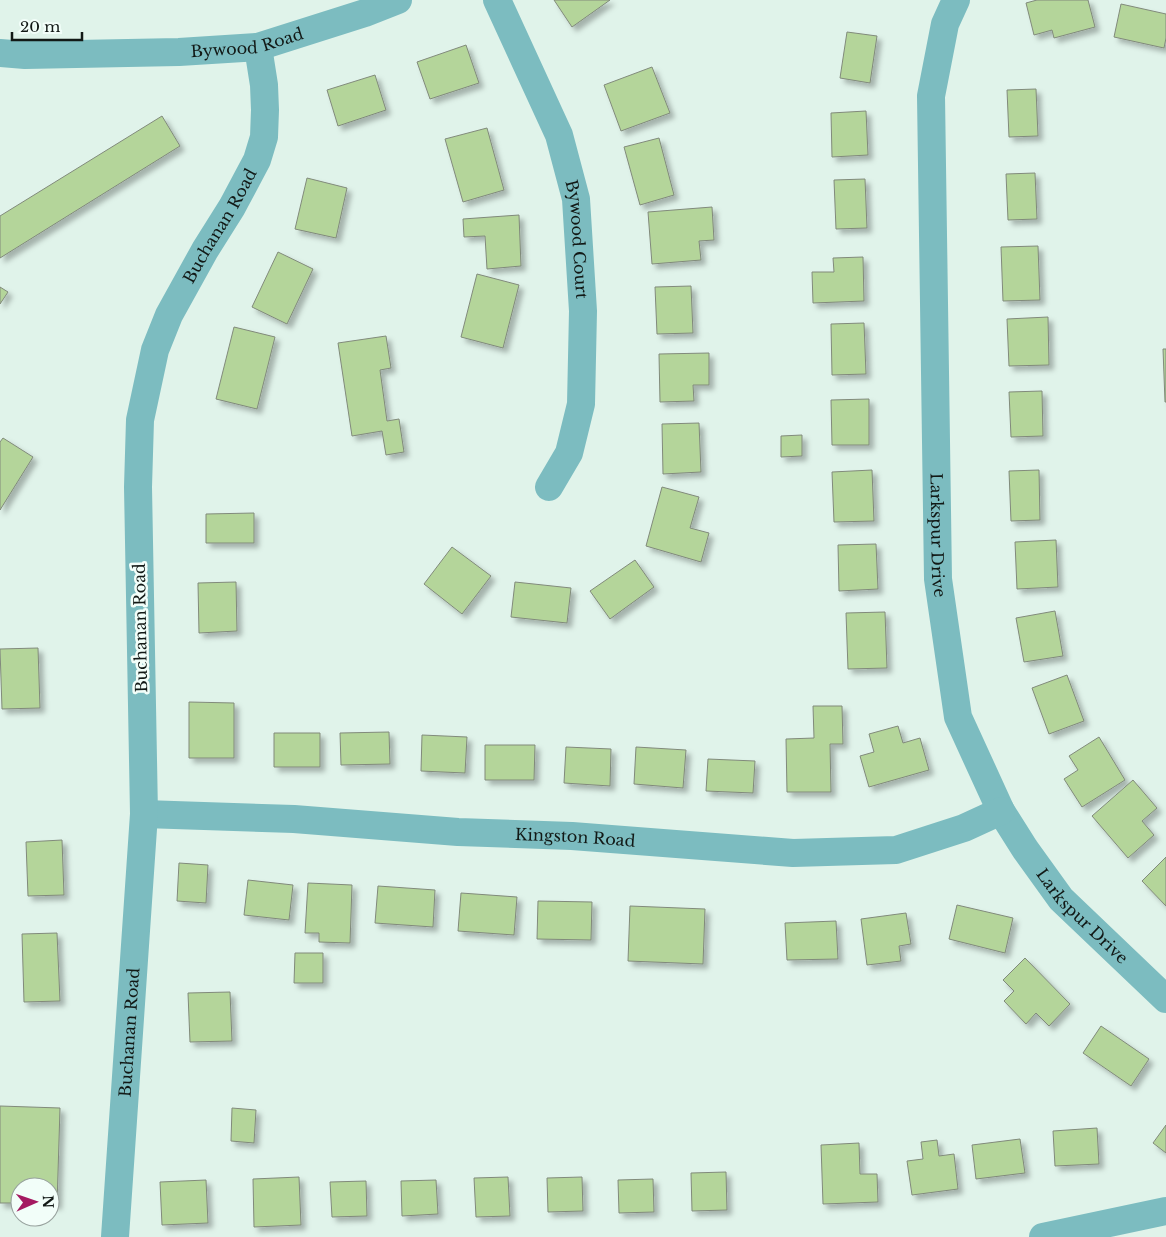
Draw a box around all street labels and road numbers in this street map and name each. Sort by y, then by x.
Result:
street label: Bywood Road [190,23,306,61]
street label: Buchanan Road [179,165,261,287]
street label: Bywood Court [561,178,592,299]
street label: Larkspur Drive [926,473,951,599]
street label: Buchanan Road [129,563,151,693]
street label: Kingston Road [515,824,636,851]
street label: Larkspur Drive [1032,864,1132,968]
street label: Buchanan Road [115,967,143,1098]

